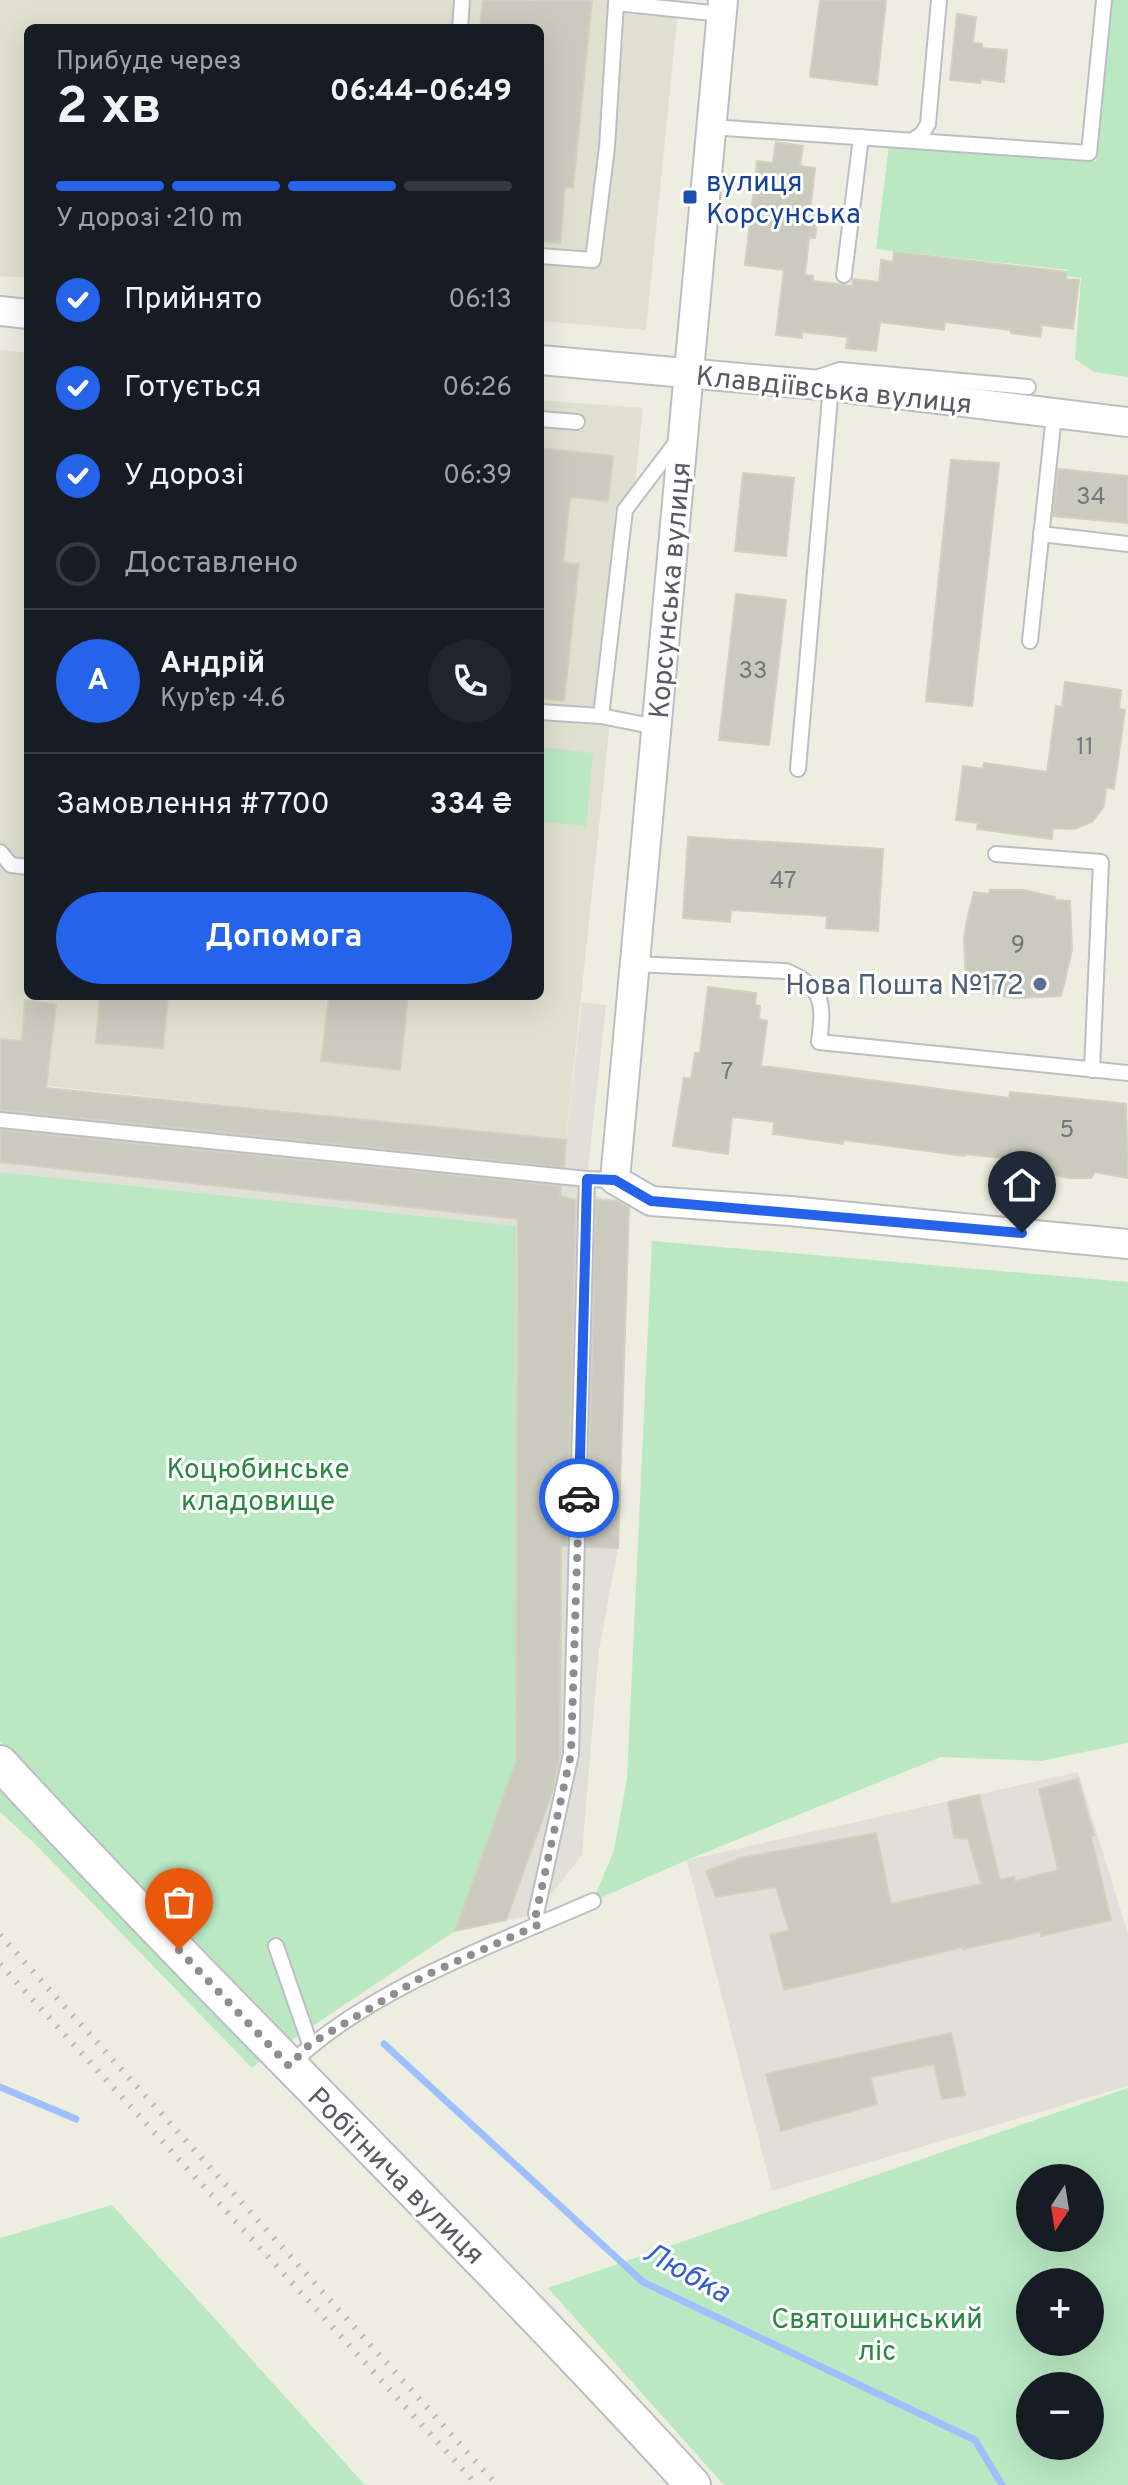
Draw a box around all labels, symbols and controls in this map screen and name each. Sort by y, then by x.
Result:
text: Прибуде через [56,46,242,79]
text: 06:44–06:49 [330,74,512,111]
text: 2 хв [56,76,162,142]
place label: вулиця Корсунська [706,166,861,234]
marker: вулиця Корсунська [681,188,699,206]
text: У дорозі · 210 m [56,203,243,236]
icon: check [56,278,100,322]
text: Прийнято [124,282,262,319]
text: 06:13 [449,284,512,317]
street label: Клавдіївська вулиця [694,360,974,424]
icon: check [56,366,100,410]
text: Готується [124,370,262,407]
text: 06:26 [443,372,512,405]
icon: check [56,454,100,498]
text: У дорозі [124,458,244,495]
text: 06:39 [443,460,512,493]
street label: Корсунська вулиця [643,460,701,720]
house number: 34 [1076,483,1106,513]
text: Доставлено [124,546,298,583]
button: phone [428,639,512,723]
text: Андрій [160,646,265,683]
house number: 33 [739,657,767,687]
text: А [87,663,109,700]
text: Кур’єр · 4.6 [160,683,286,716]
house number: 11 [1076,733,1094,763]
text: Замовлення #7700 [56,787,330,824]
text: 334 ₴ [430,787,512,824]
house number: 47 [769,867,797,897]
button: Допомога [56,892,512,984]
house number: 9 [1011,931,1025,961]
place label: Нова Пошта №172 [785,969,1024,1005]
marker: Нова Пошта №172 [1031,975,1049,993]
house number: 7 [721,1058,733,1088]
house number: 5 [1060,1116,1074,1146]
pin [988,1151,1056,1233]
icon: home [1000,1163,1044,1207]
park label: Коцюбинське кладовище [166,1453,350,1521]
courier [539,1458,619,1538]
icon: car [557,1476,601,1520]
pin [145,1868,213,1950]
icon: bag [157,1880,201,1924]
street label: Робітнича вулиця [299,2081,491,2273]
north arrow [1016,2164,1104,2252]
map controls [1016,2164,1104,2460]
water label: Любка [636,2235,736,2313]
button: + [1016,2268,1104,2356]
park label: Святошинський ліс [771,2303,983,2371]
button: − [1016,2372,1104,2460]

